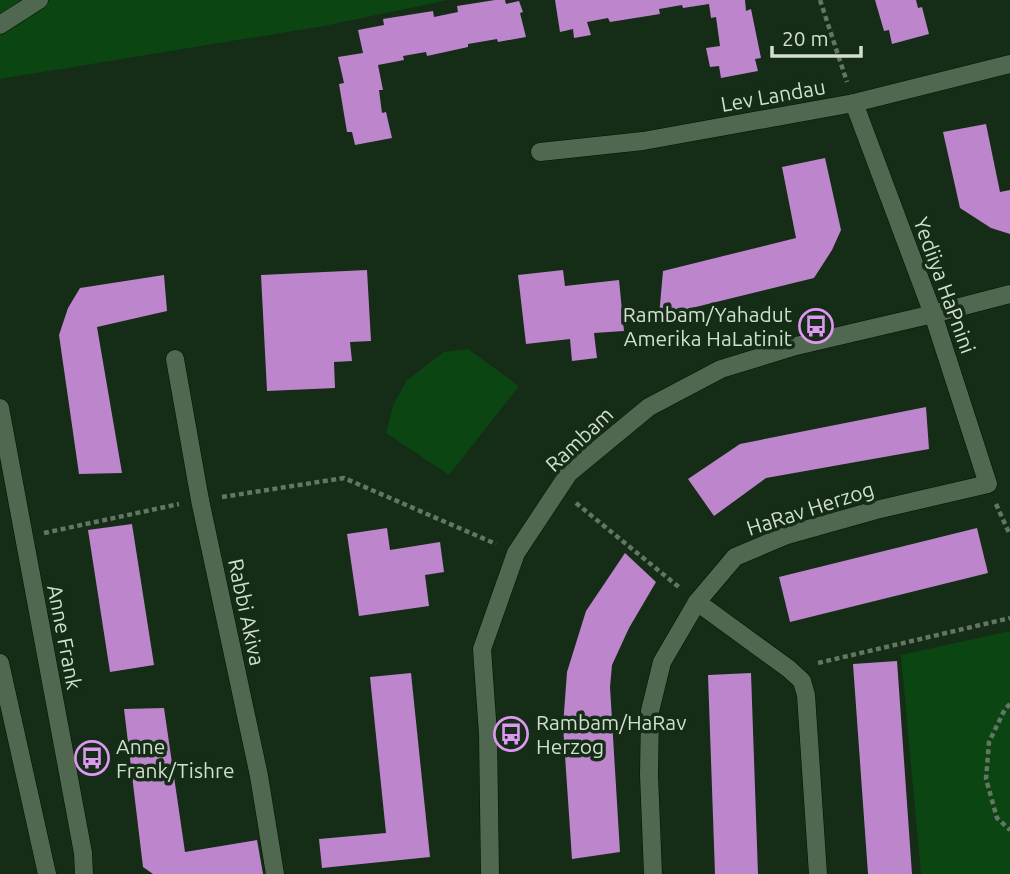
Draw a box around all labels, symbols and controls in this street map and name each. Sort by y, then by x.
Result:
scale bar [772,14,861,58]
text: 20 m [782,26,829,50]
street label: Lev Landau [719,74,827,116]
street label: Yediiya HaPnini [909,214,981,356]
place label: Rambam/Yahadut Amerika HaLatinit [623,302,792,350]
bus stop icon: Rambam/Yahadut Amerika HaLatinit [797,307,835,345]
street label: Rambam [540,402,618,476]
street label: HaRav Herzog [743,476,877,540]
street label: Rabbi Akiva [224,556,270,668]
street label: Anne Frank [43,583,87,692]
place label: Rambam/HaRav Herzog [536,710,686,758]
bus stop icon: Rambam/HaRav Herzog [492,715,530,753]
place label: Anne Frank/Tishre [116,734,235,782]
bus stop icon: Anne Frank/Tishre [73,739,111,777]

